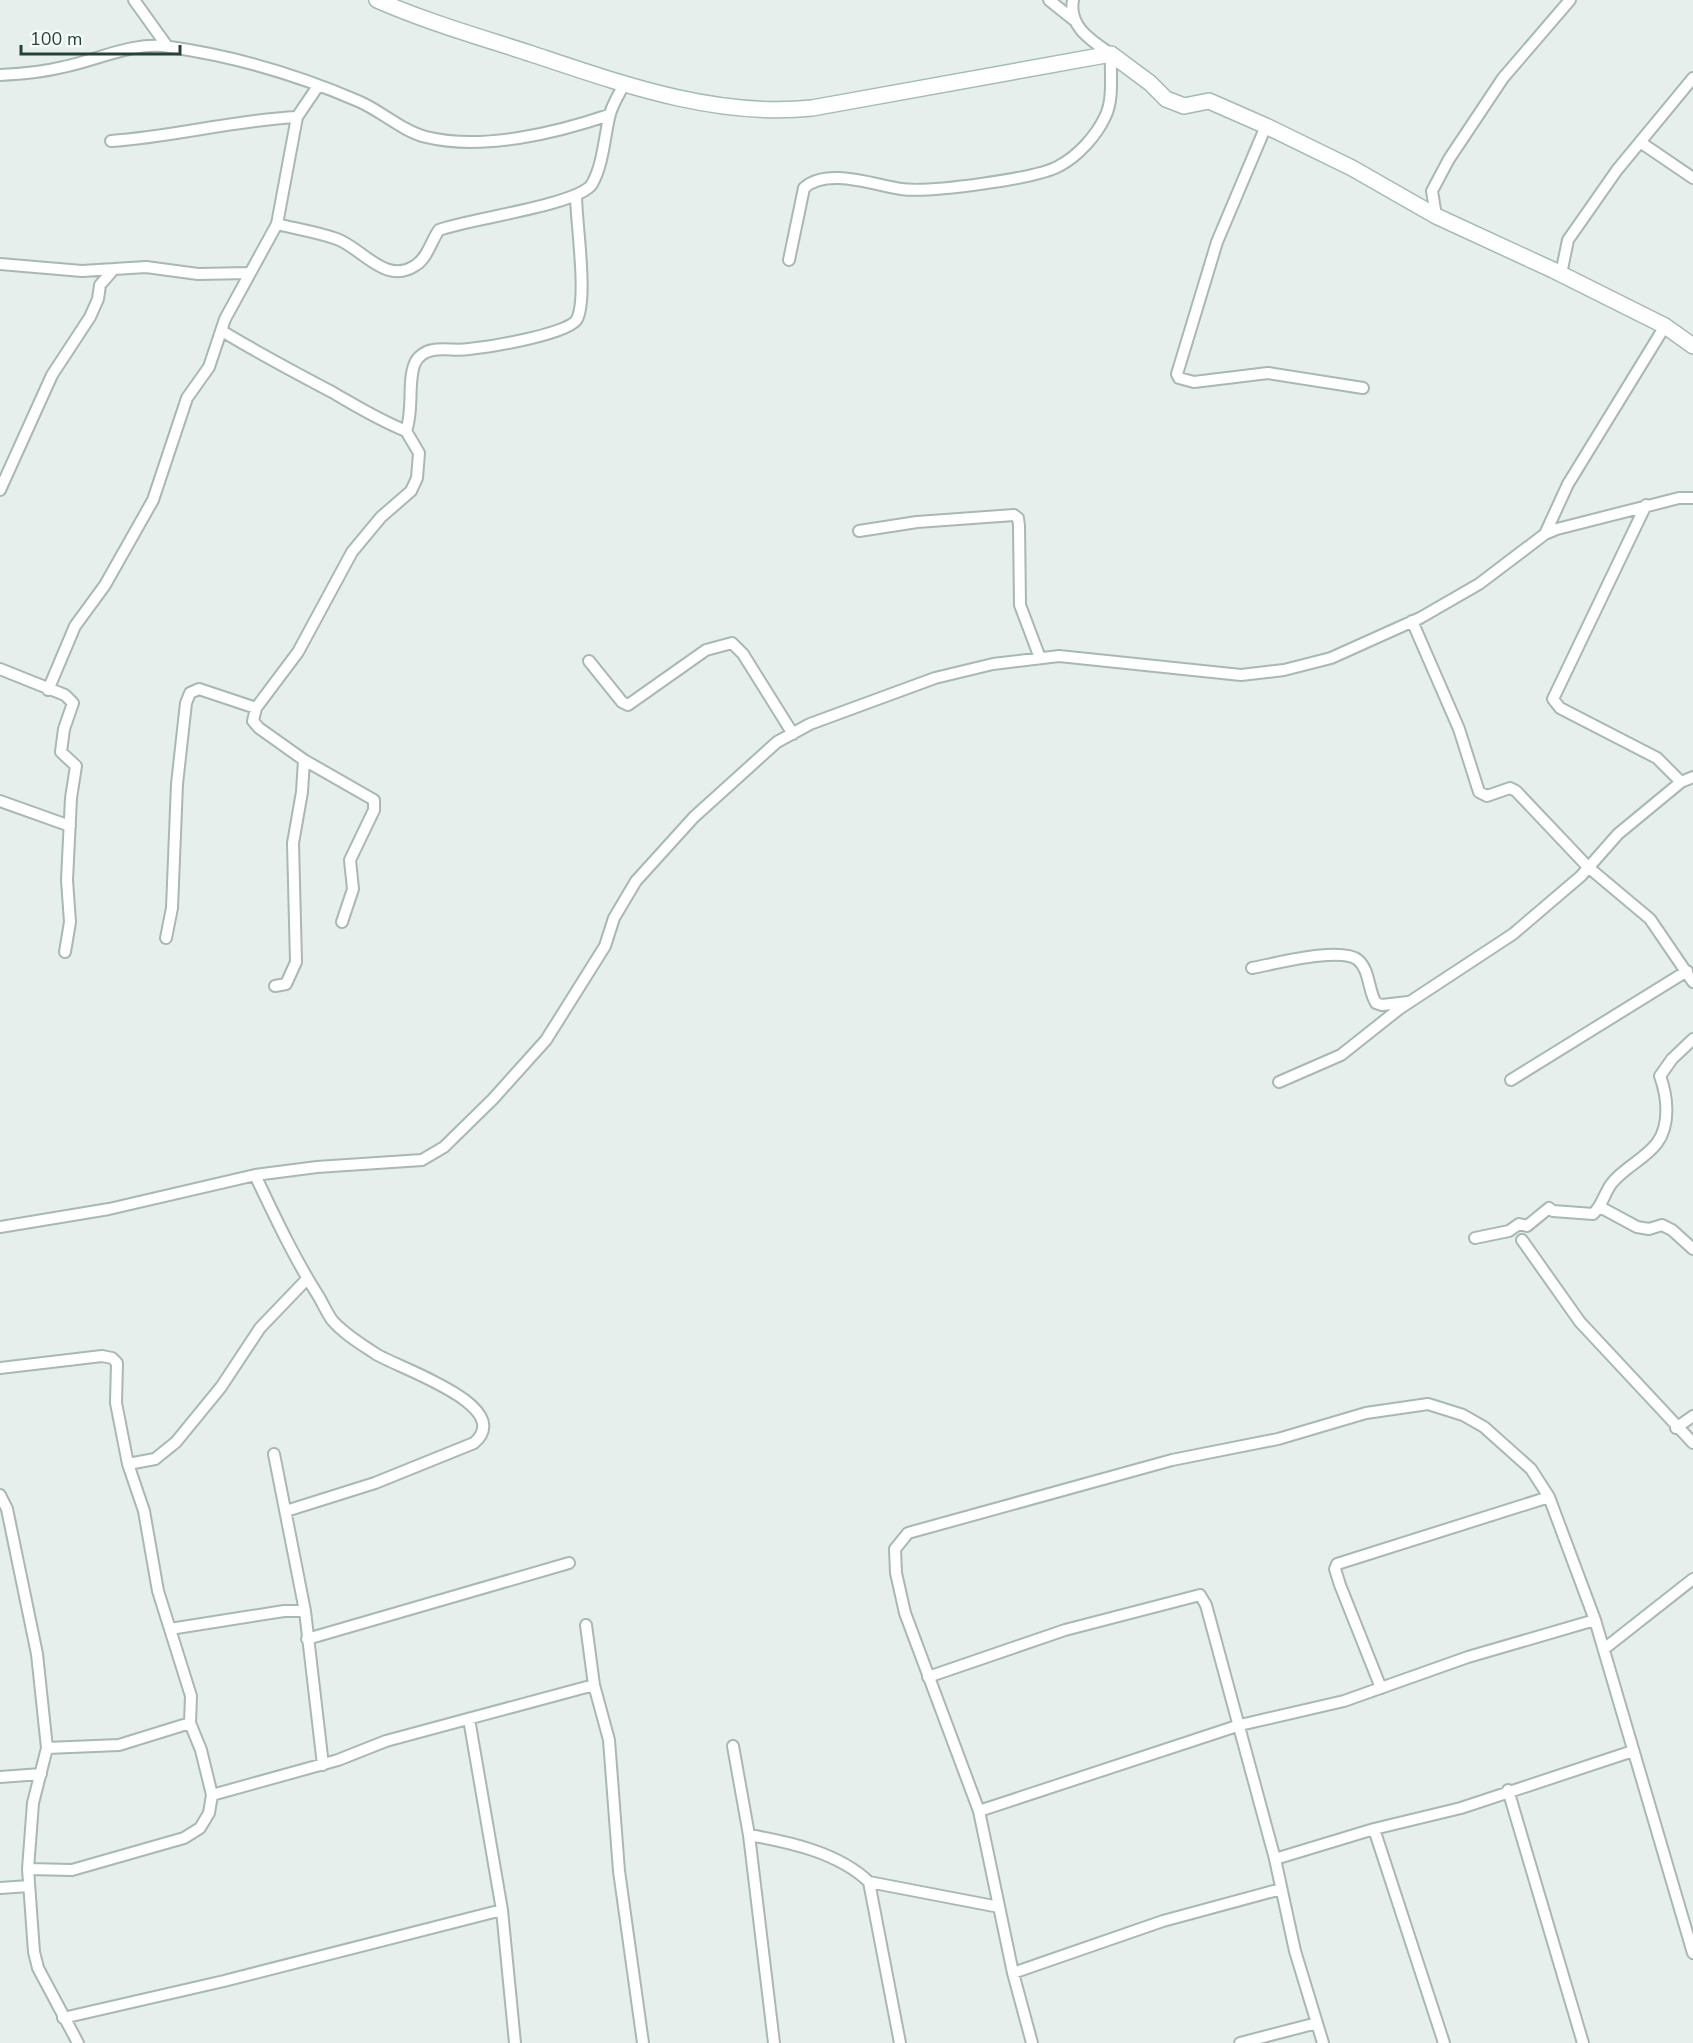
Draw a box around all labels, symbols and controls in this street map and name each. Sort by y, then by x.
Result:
scale bar [21,18,180,56]
text: 100 m [30,27,82,51]

